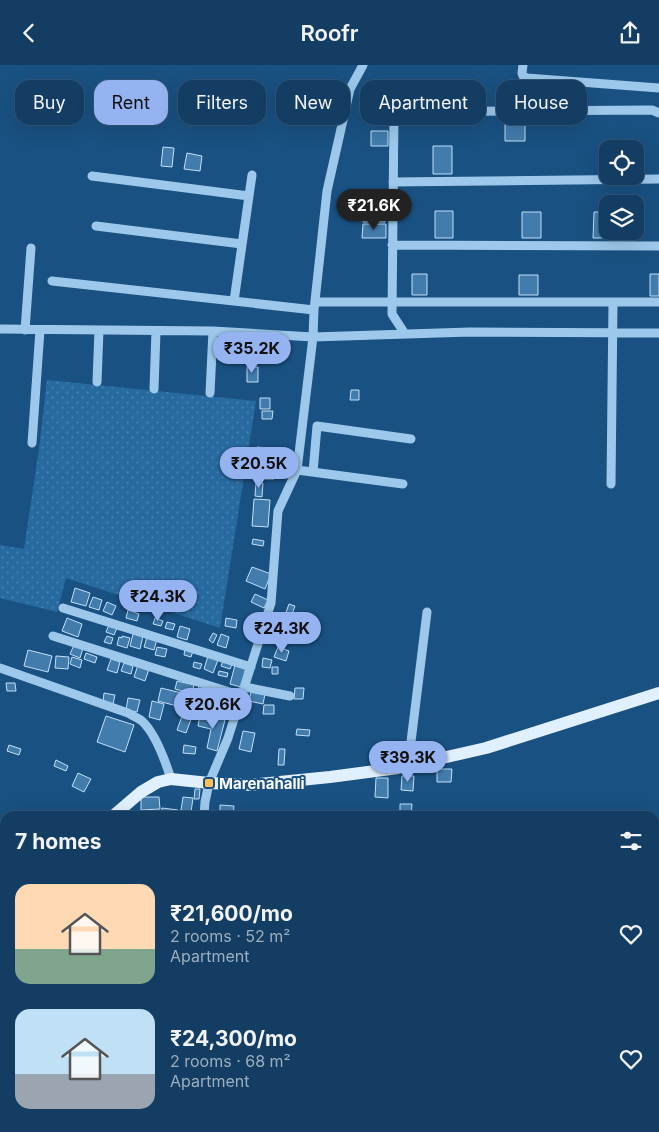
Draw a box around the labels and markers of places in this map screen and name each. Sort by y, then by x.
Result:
pin: ₹21.6K [333,189,415,231]
pin: ₹35.2K [211,331,293,374]
pin: ₹20.5K [218,447,300,489]
pin: ₹24.3K [117,579,199,622]
pin: ₹24.3K [241,611,323,654]
pin: ₹20.6K [172,687,254,730]
pin: ₹39.3K [367,741,449,783]
place label: Marenahalli [219,774,305,793]
marker: Marenahalli [203,777,215,789]

